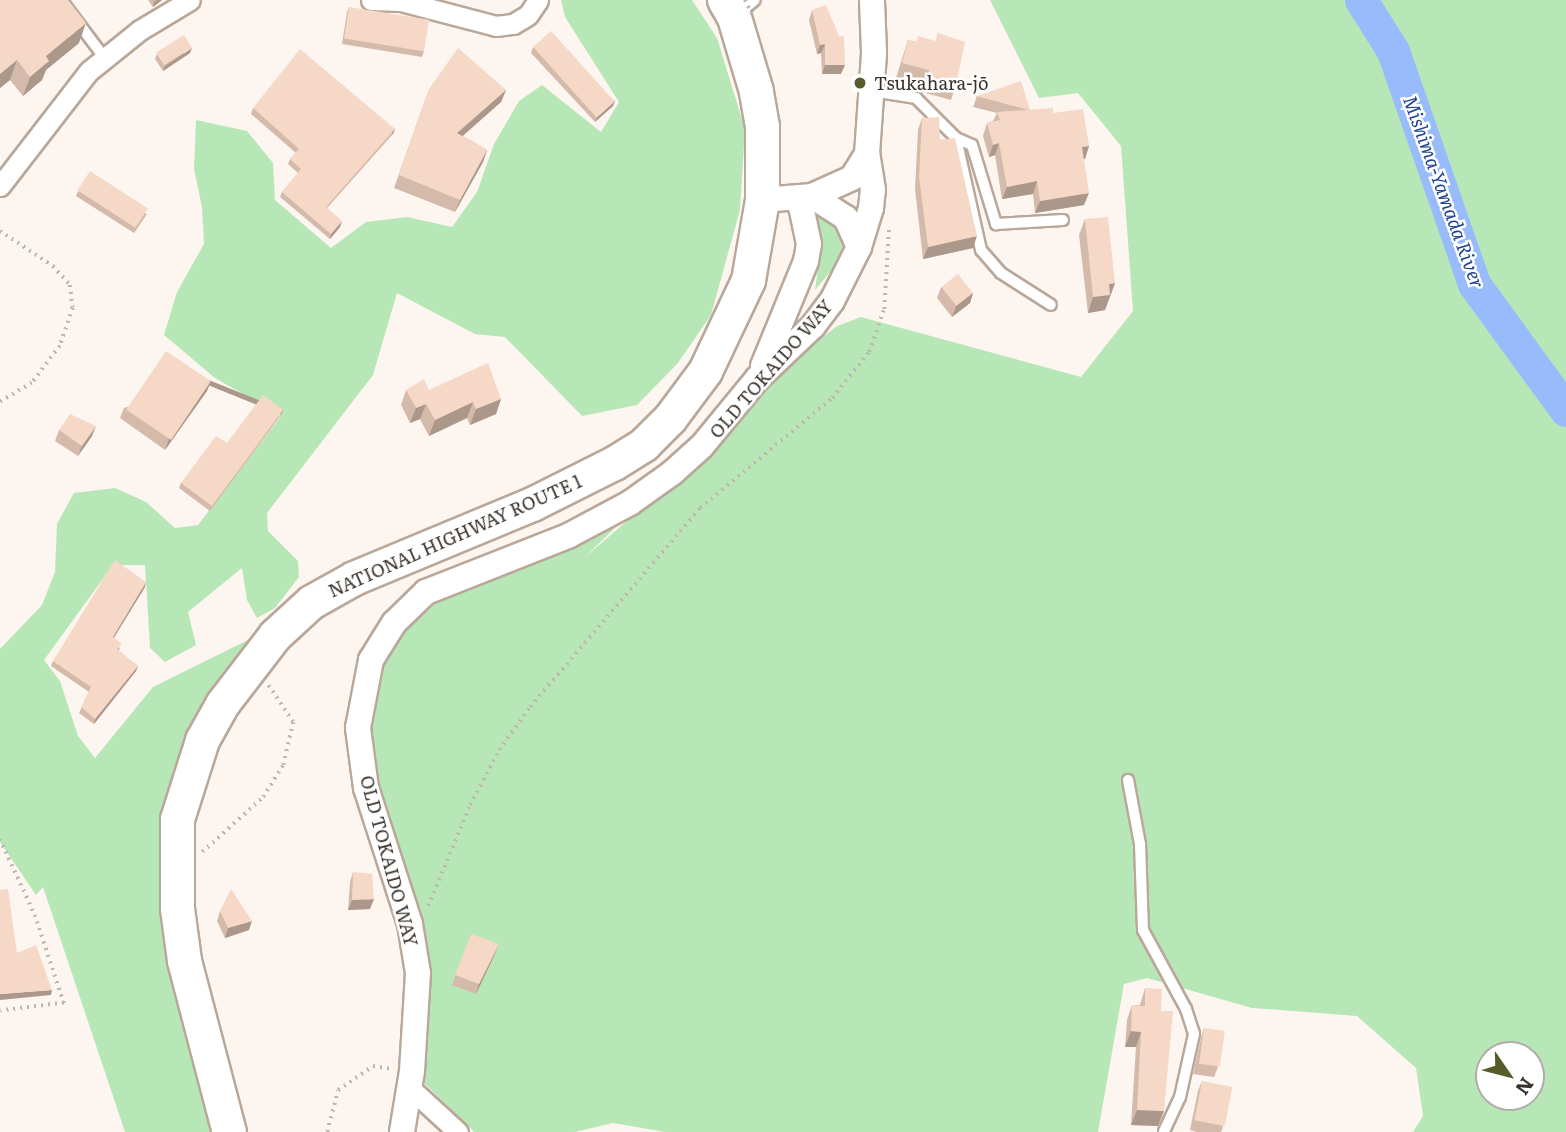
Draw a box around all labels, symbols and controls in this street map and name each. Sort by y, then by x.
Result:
place label: Tsukahara-jō [874,72,989,94]
marker: Tsukahara-jō [852,75,868,91]
water label: Mishima-Yamada River [1399,93,1489,291]
street label: OLD TOKAIDO WAY [705,295,837,443]
street label: NATIONAL HIGHWAY ROUTE 1 [325,470,585,602]
street label: OLD TOKAIDO WAY [356,773,422,949]
north arrow [1475,1041,1545,1111]
text: N [1510,1072,1542,1101]

